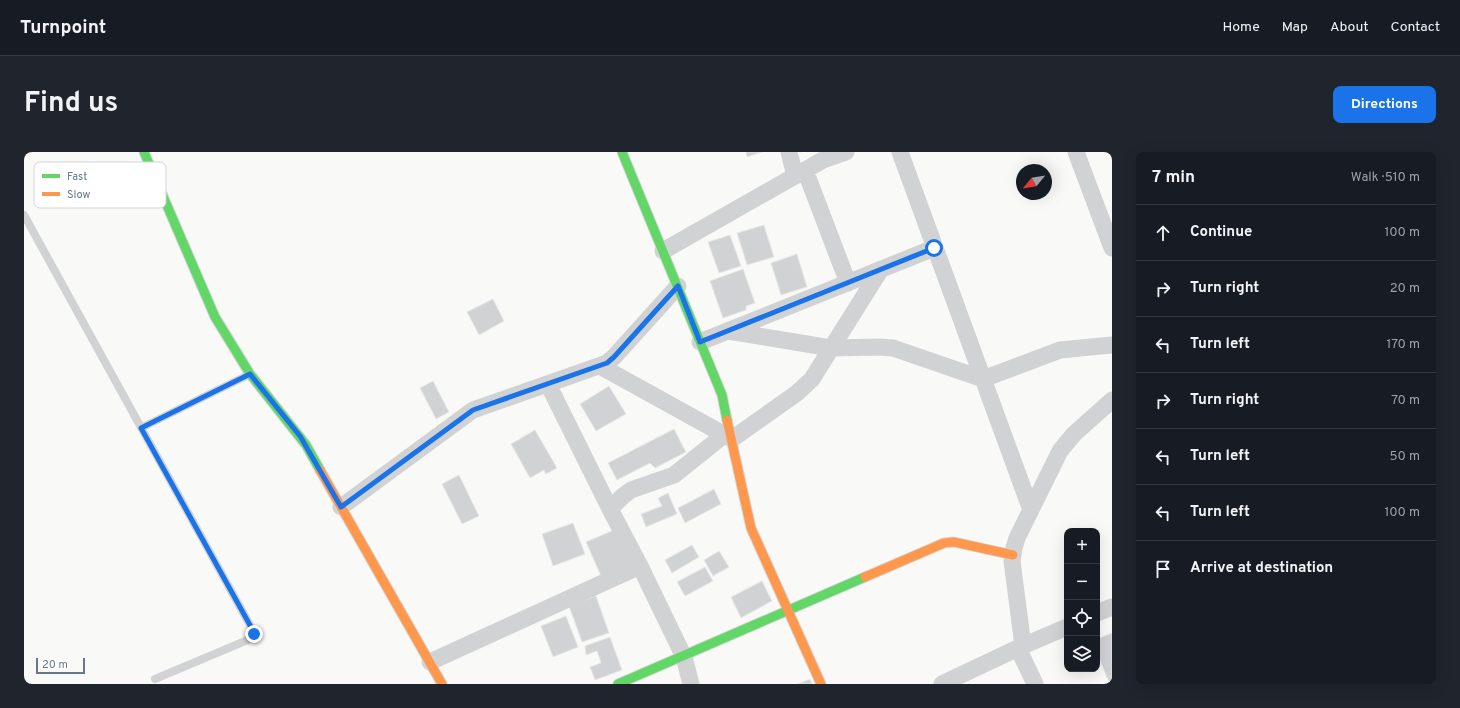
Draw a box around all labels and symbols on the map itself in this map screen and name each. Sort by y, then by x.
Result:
legend [34,162,166,208]
north arrow [1016,164,1052,200]
text: Fast [67,170,87,184]
text: Slow [67,188,90,202]
route start [925,239,943,257]
route end [245,625,263,643]
scale bar [36,656,85,675]

